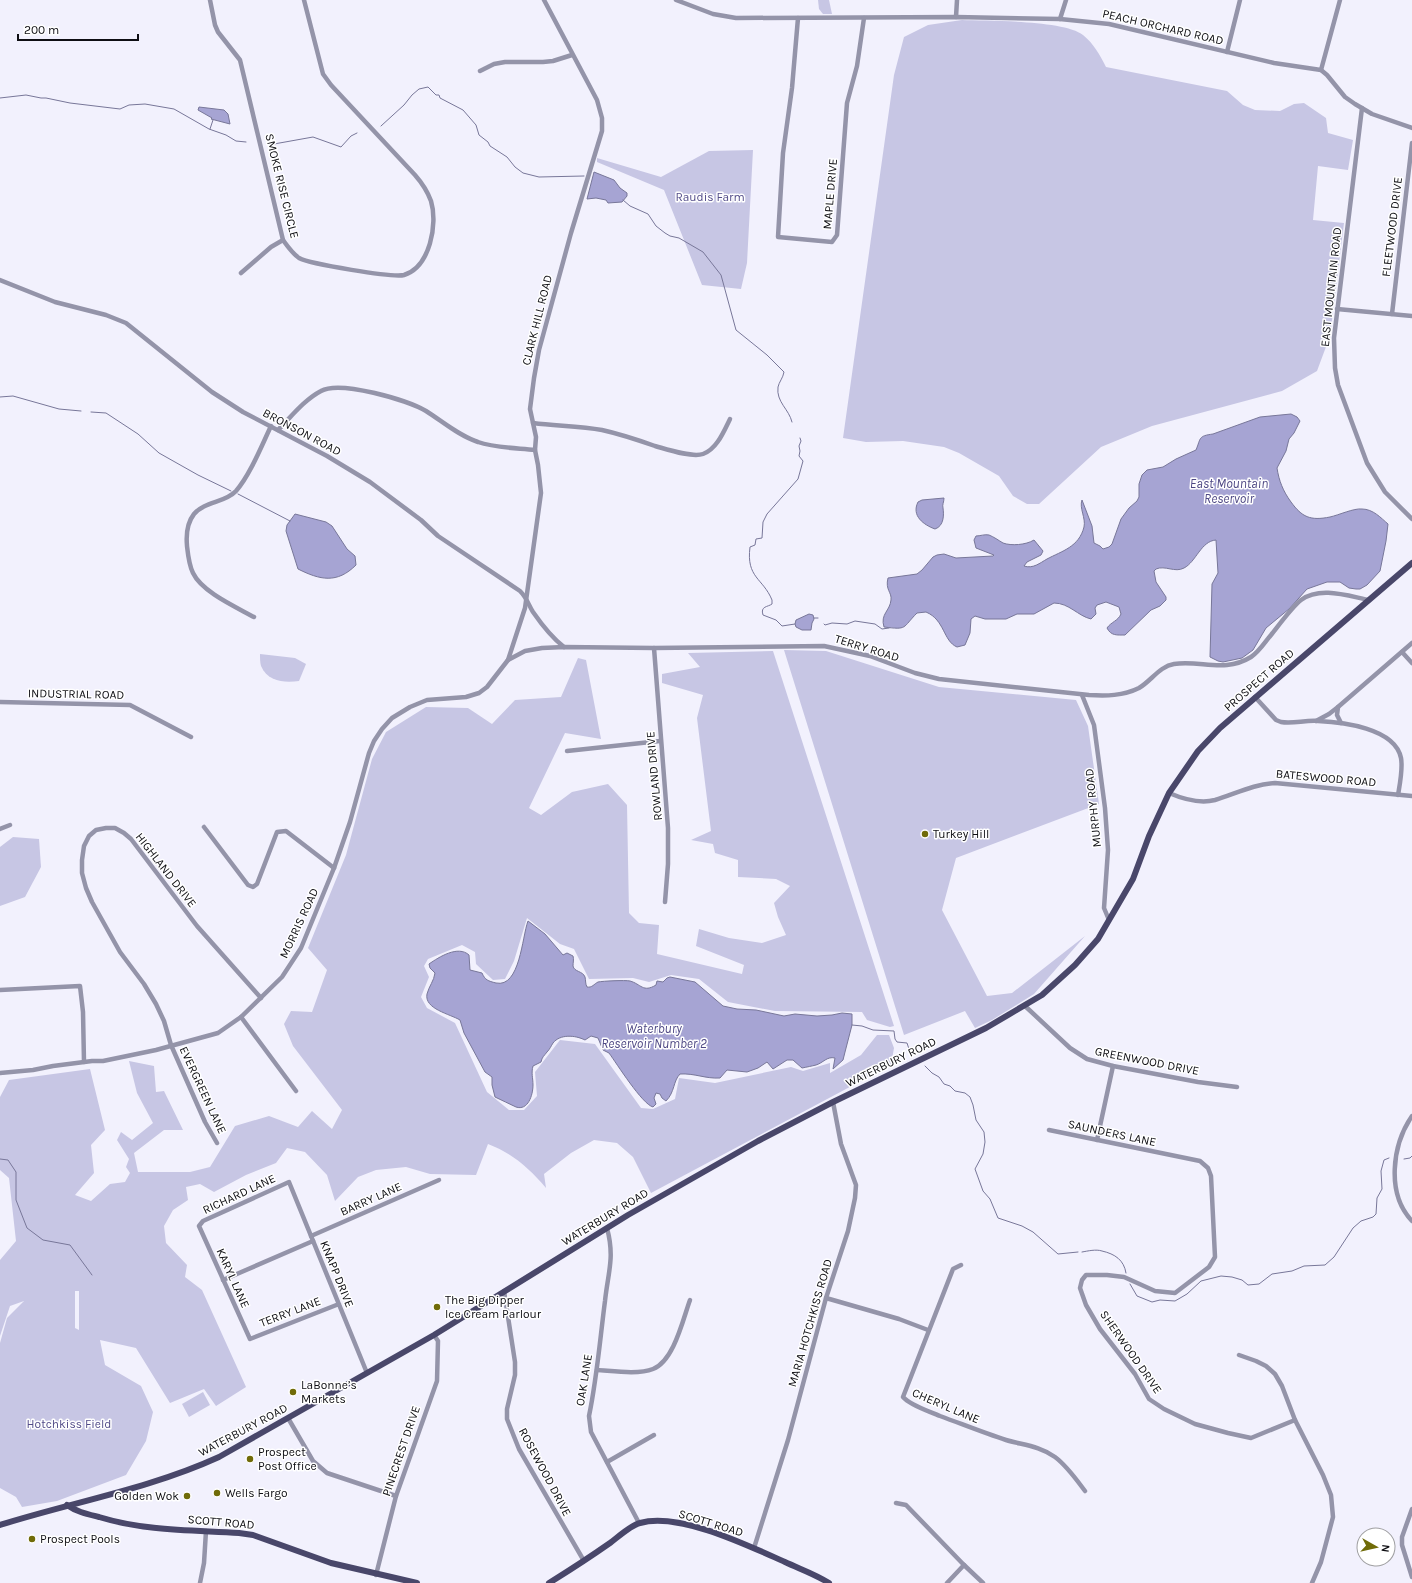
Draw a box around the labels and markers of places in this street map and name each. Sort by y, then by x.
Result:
place label: Turkey Hill [933,827,989,841]
marker: Turkey Hill [920,829,930,839]
place label: The Big Dipper Ice Cream Parlour [445,1293,542,1321]
marker: The Big Dipper Ice Cream Parlour [432,1302,442,1312]
place label: LaBonne’s Markets [301,1378,357,1406]
marker: LaBonne’s Markets [288,1387,298,1397]
place label: Prospect Post Office [258,1445,317,1473]
marker: Prospect Post Office [245,1454,255,1464]
place label: Wells Fargo [225,1486,287,1500]
marker: Wells Fargo [212,1488,222,1498]
place label: Golden Wok [114,1489,179,1503]
marker: Golden Wok [182,1491,192,1501]
place label: Prospect Pools [40,1532,120,1546]
marker: Prospect Pools [27,1534,37,1544]

